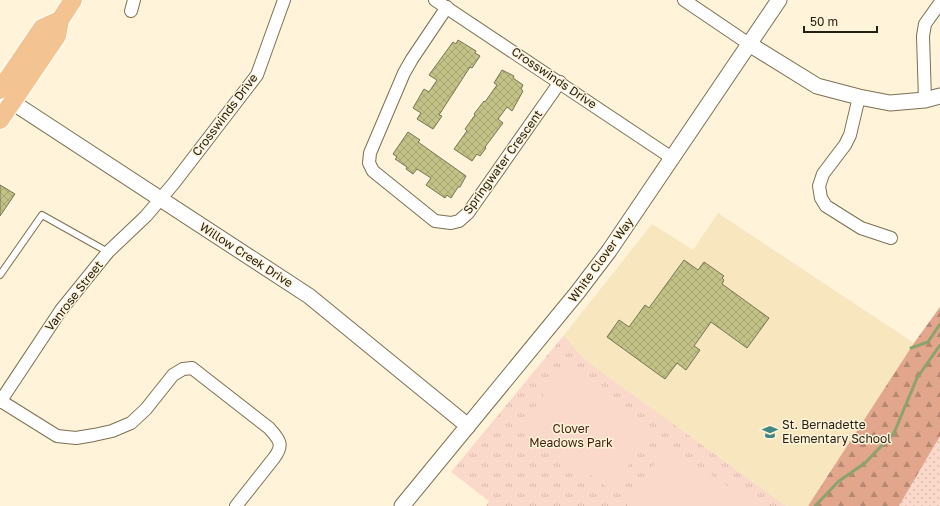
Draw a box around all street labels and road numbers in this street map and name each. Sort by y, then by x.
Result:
street label: Crosswinds Drive [509,44,600,112]
street label: Crosswinds Drive [189,70,261,159]
street label: Springwater Crescent [460,107,545,217]
street label: White Clover Way [565,214,637,305]
street label: Willow Creek Drive [197,219,296,290]
street label: Vanrose Street [42,257,106,334]

